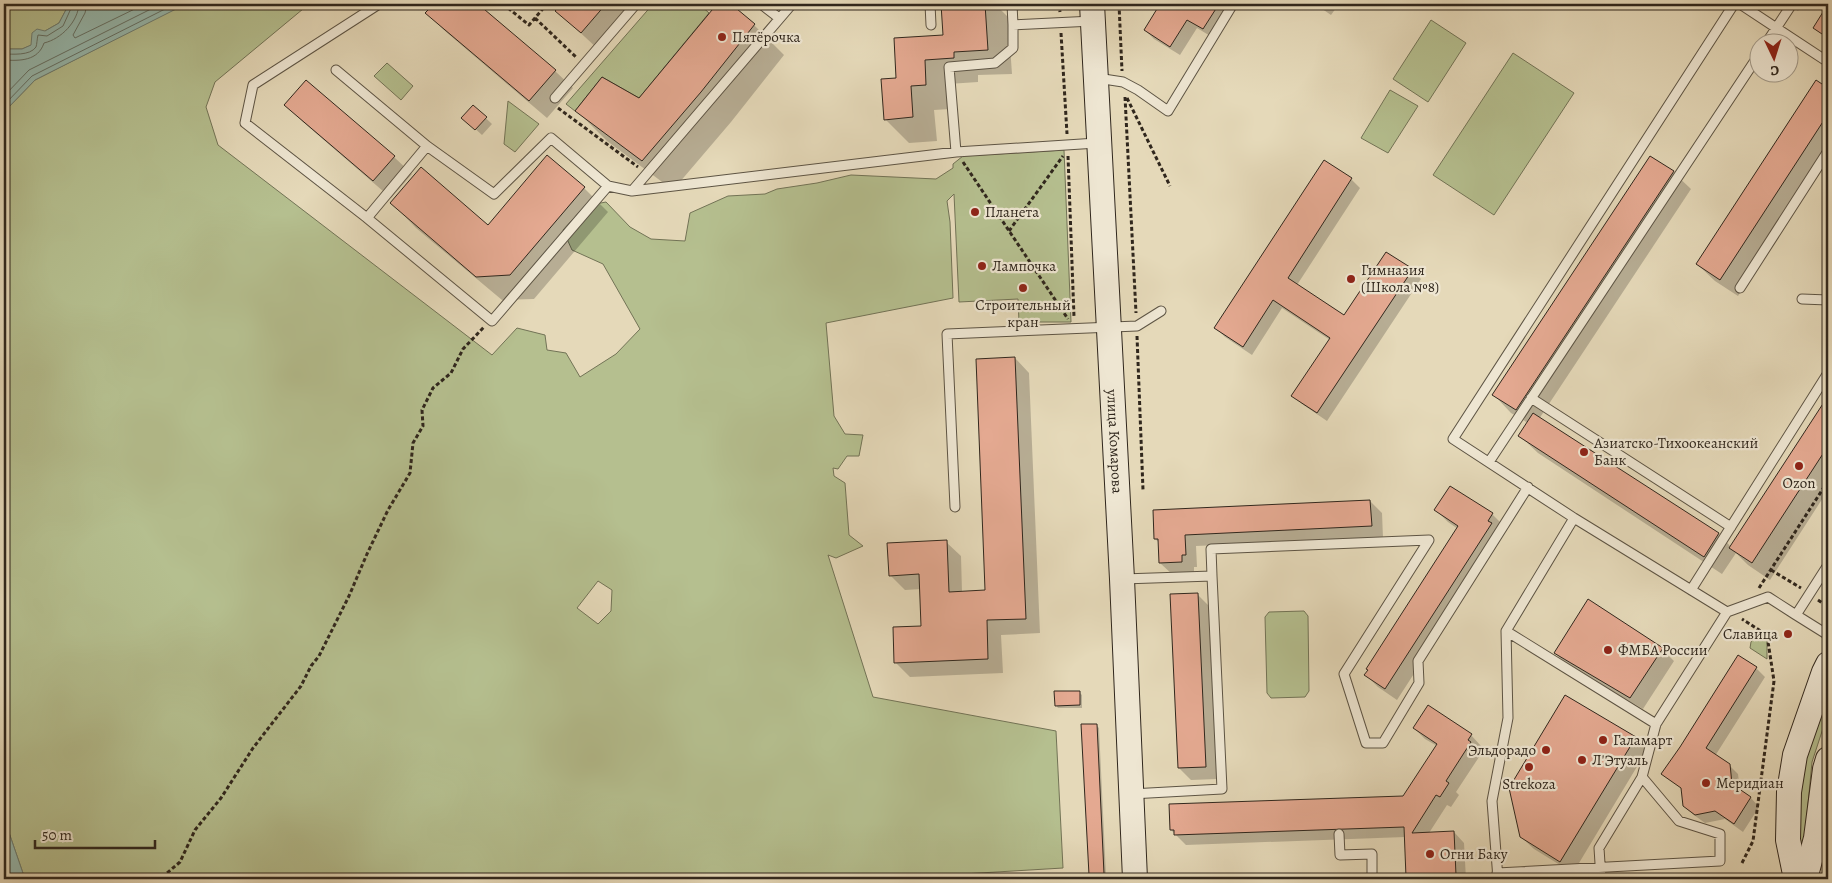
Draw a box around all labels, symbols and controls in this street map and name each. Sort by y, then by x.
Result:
place label: Пятёрочка [732,27,801,47]
marker: Пятёрочка [716,31,728,43]
north arrow [1750,32,1800,82]
text: С [1770,61,1780,80]
place label: Планета [985,202,1039,222]
marker: Планета [969,206,981,218]
place label: Лампочка [992,256,1056,276]
marker: Лампочка [976,260,988,272]
place label: Гимназия (Школа №8) [1361,260,1439,297]
marker: Гимназия (Школа №8) [1345,273,1357,285]
marker: Строительный кран [1017,282,1029,294]
place label: Строительный кран [975,295,1071,332]
street label: улица Комарова [1102,388,1128,494]
place label: Азиатско-Тихоокеанский Банк [1593,433,1759,470]
marker: Азиатско-Тихоокеанский Банк [1578,446,1590,458]
marker: Ozon [1793,460,1805,472]
place label: Ozon [1783,473,1815,493]
place label: Славица [1723,624,1778,644]
marker: Славица [1782,628,1794,640]
place label: ФМБА России [1618,640,1708,660]
marker: ФМБА России [1602,644,1614,656]
place label: Галамарт [1613,730,1673,750]
marker: Галамарт [1597,734,1609,746]
place label: Эльдорадо [1468,740,1536,760]
marker: Эльдорадо [1540,744,1552,756]
place label: Л'Этуаль [1592,750,1648,770]
marker: Л'Этуаль [1576,754,1588,766]
marker: Strekoza [1523,761,1535,773]
place label: Меридиан [1716,773,1784,793]
place label: Strekoza [1502,774,1556,794]
marker: Меридиан [1700,777,1712,789]
scale bar [35,818,155,850]
text: 50 m [42,825,72,845]
place label: Огни Баку [1440,844,1508,864]
marker: Огни Баку [1424,848,1436,860]

